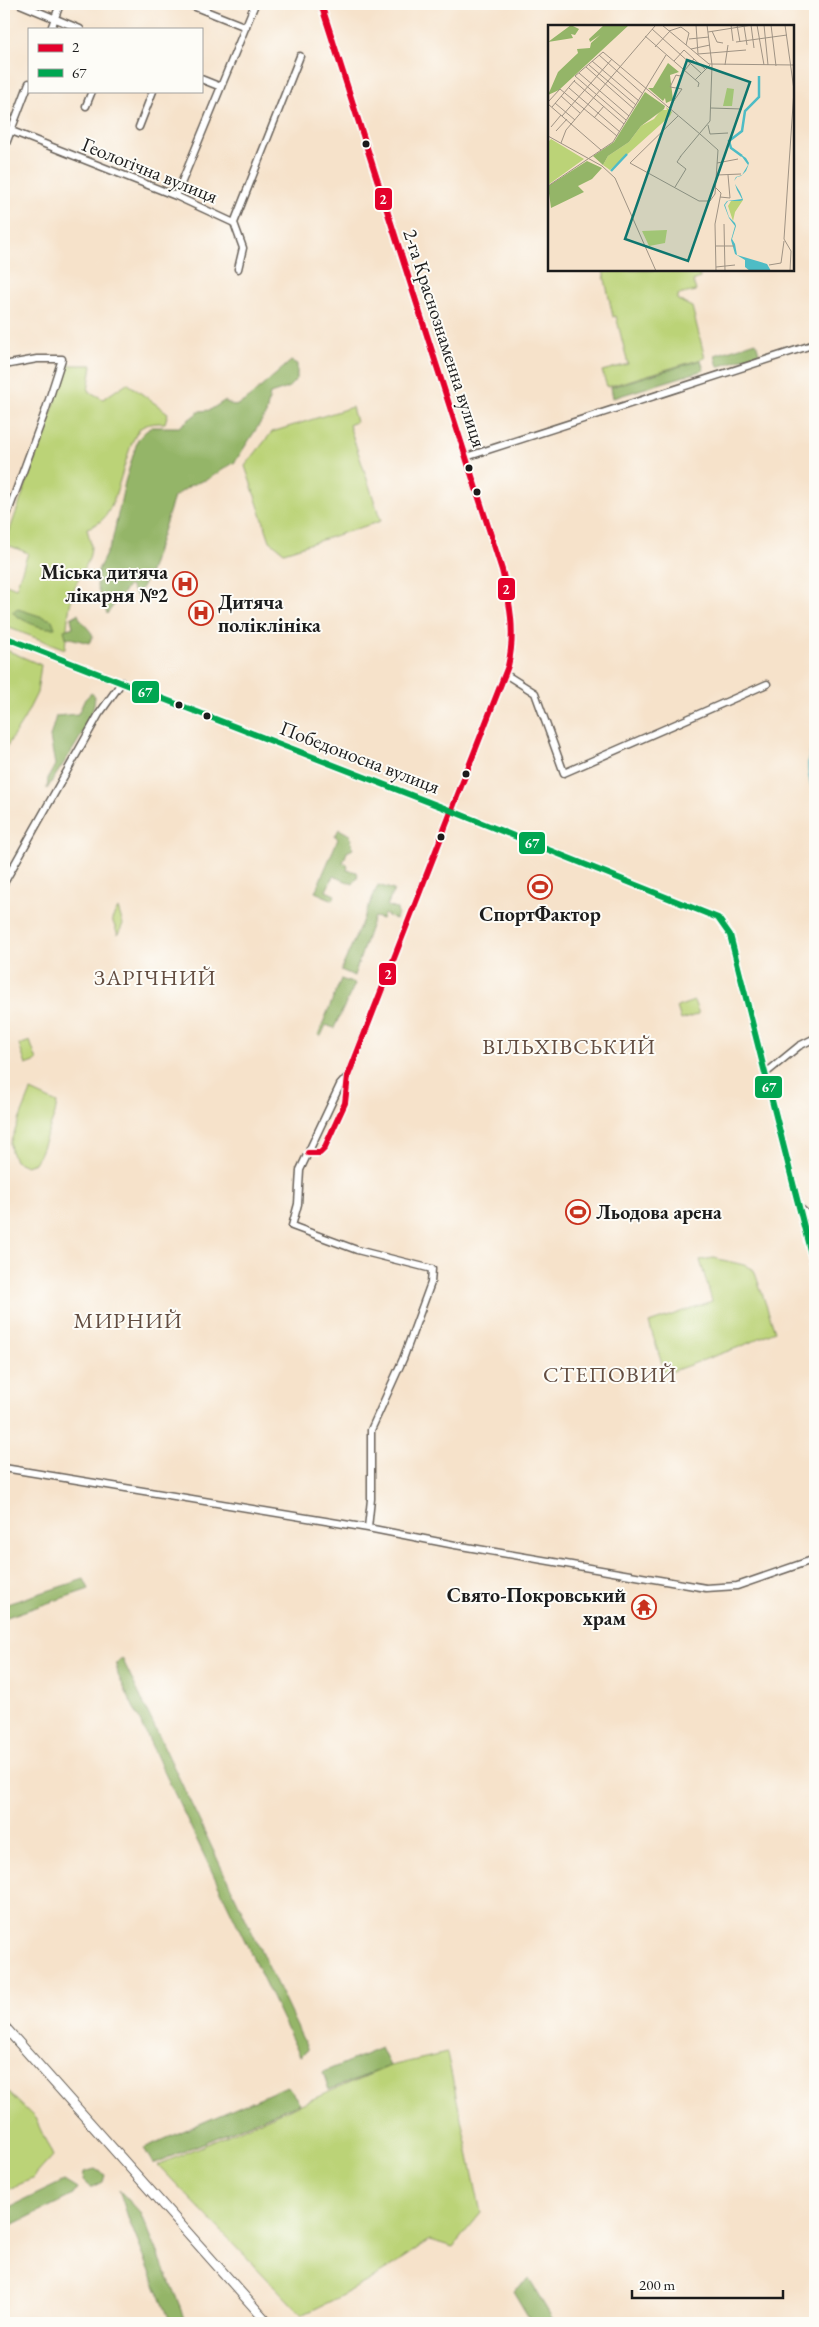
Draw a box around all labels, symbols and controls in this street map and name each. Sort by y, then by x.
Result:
inset map [548,25,794,271]
legend [28,28,202,92]
text: 2 [72,37,80,56]
text: 67 [72,63,87,82]
street label: Геологічна вулиця [78,131,222,209]
unlabelled marker [361,139,371,149]
line badge: 2 [374,187,393,211]
text: 2 [379,190,387,208]
street label: 2-га Краснознаменна вулиця [397,225,493,451]
unlabelled marker [464,463,474,473]
unlabelled marker [472,487,482,497]
place label: Міська дитяча лікарня №2 [41,559,168,608]
hospital icon: Міська дитяча лікарня №2 [172,571,198,597]
line badge: 2 [497,577,516,601]
text: 2 [502,580,510,598]
place label: Дитяча поліклініка [218,589,321,638]
hospital icon: Дитяча поліклініка [188,600,214,626]
line badge: 67 [131,680,160,704]
text: 67 [138,683,153,701]
unlabelled marker [174,700,184,710]
unlabelled marker [202,711,212,721]
street label: Победоносна вулиця [276,715,444,799]
unlabelled marker [461,769,471,779]
line badge: 67 [518,831,546,855]
unlabelled marker [436,832,446,842]
text: 67 [525,834,540,852]
sports icon: СпортФактор [527,874,553,900]
place label: СпортФактор [479,901,601,927]
line badge: 2 [378,962,397,986]
district label: ЗАРІЧНИЙ [94,963,216,992]
text: 2 [384,965,392,983]
district label: ВІЛЬХІВСЬКИЙ [482,1032,656,1061]
line badge: 67 [754,1075,783,1099]
text: 67 [762,1078,777,1096]
sports icon: Льодова арена [565,1199,591,1225]
place label: Льодова арена [596,1199,722,1225]
district label: МИРНИЙ [74,1306,182,1335]
district label: СТЕПОВИЙ [543,1360,677,1389]
place label: Свято-Покровський храм [447,1582,627,1631]
temple icon: Свято-Покровський храм [631,1594,657,1620]
scale bar [632,2267,783,2299]
text: 200 m [639,2275,676,2294]

